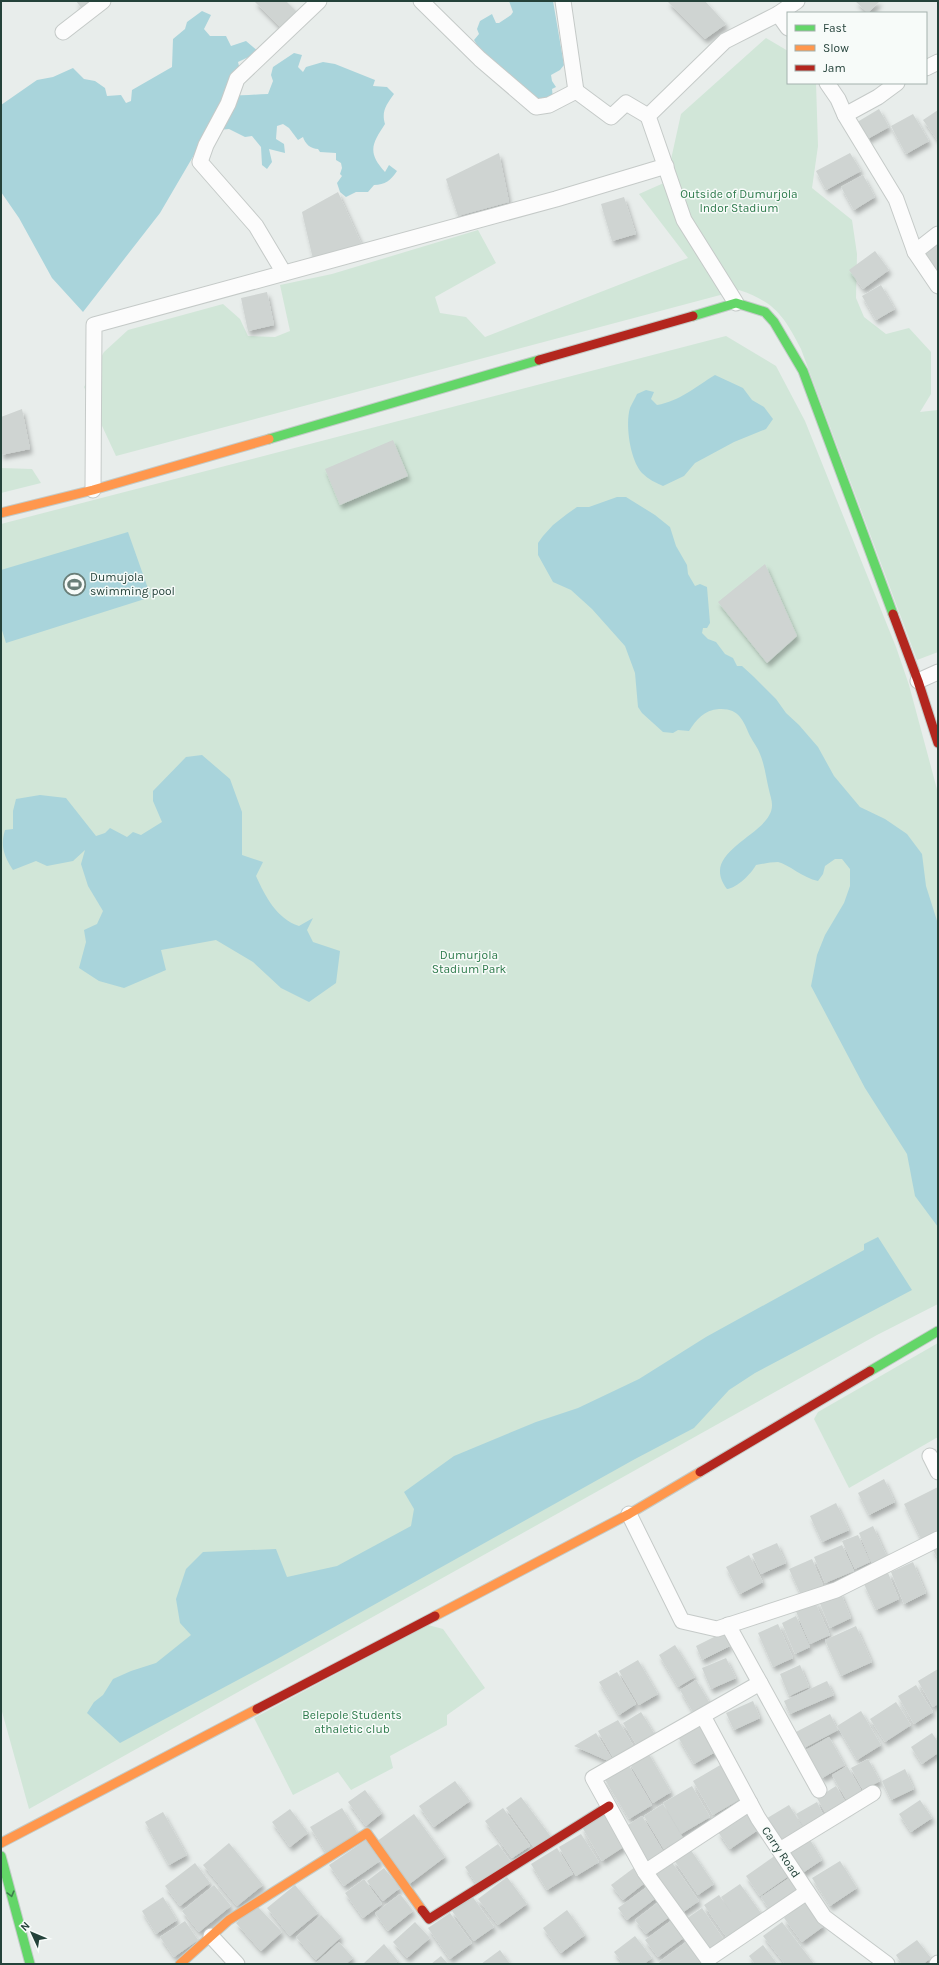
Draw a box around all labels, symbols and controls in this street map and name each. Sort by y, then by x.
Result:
legend [787,12,927,84]
text: Fast [823,21,847,35]
text: Slow [823,41,849,55]
text: Jam [823,61,846,75]
park label: Outside of Dumurjola Indor Stadium [680,187,798,215]
place label: Dumujola swimming pool [90,570,175,598]
sports icon: Dumujola swimming pool [61,571,87,597]
park label: Dumurjola Stadium Park [432,948,507,976]
park label: Belepole Students athaletic club [302,1708,402,1736]
street label: Carry Road [759,1824,803,1880]
one-way arrow [6,1890,15,1897]
north arrow [12,1913,52,1953]
text: N [18,1919,33,1934]

